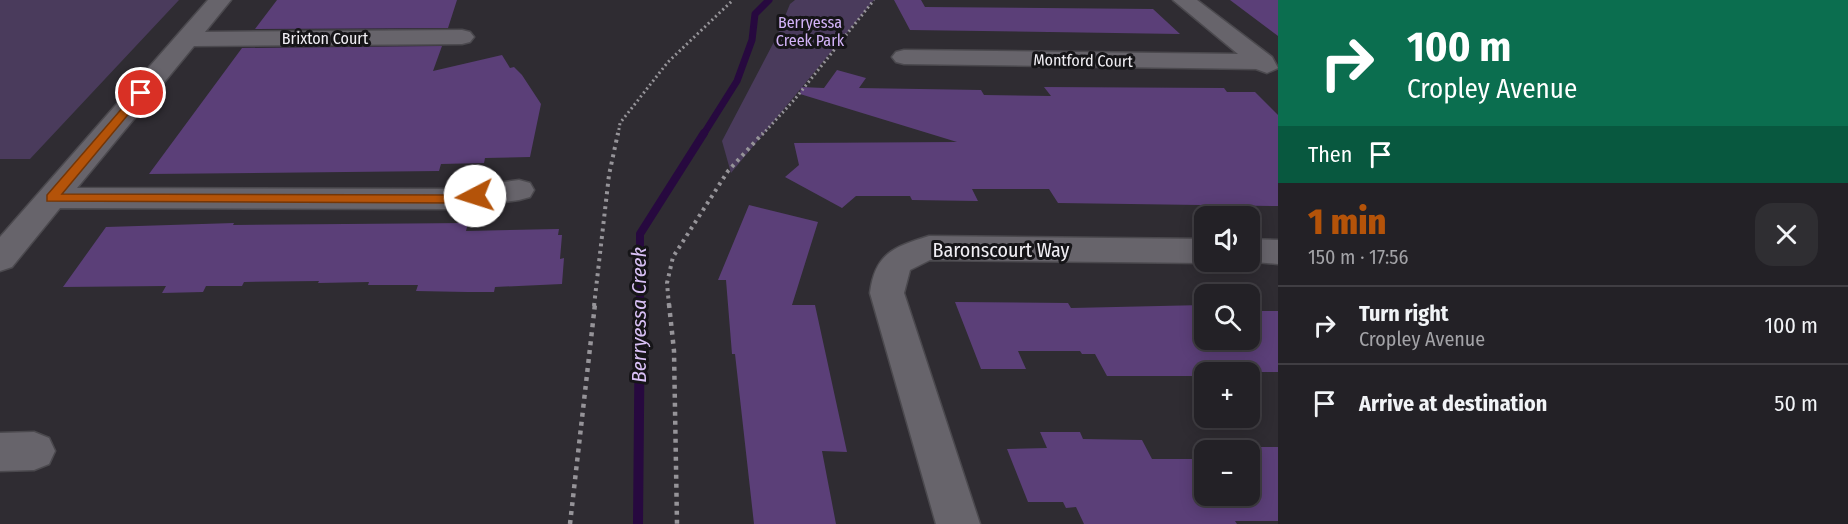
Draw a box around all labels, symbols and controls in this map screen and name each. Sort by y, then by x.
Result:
park label: Berryessa Creek Park [776,13,845,50]
text: 100 m [1407,22,1511,72]
icon: right [1308,24,1386,102]
street label: Brixton Court [282,29,369,48]
street label: Montford Court [1033,50,1134,71]
pin [115,67,166,118]
text: Cropley Avenue [1407,73,1577,105]
icon: arrive [124,76,157,109]
icon: arrive [1364,138,1397,171]
text: Then [1308,141,1352,168]
position arrow [443,164,507,228]
text: 1 min [1308,200,1386,244]
button: close [1755,203,1818,266]
map controls [1194,206,1260,506]
button: sound [1194,206,1260,272]
street label: Baronscourt Way [933,238,1070,262]
text: 150 m · 17:56 [1308,245,1408,269]
water label: Berryessa Creek [626,247,652,383]
button: search [1194,284,1260,350]
text: Turn right [1359,300,1448,327]
icon: right [1308,309,1341,342]
text: 100 m [1764,312,1818,339]
text: Cropley Avenue [1359,327,1485,351]
button: + [1194,362,1260,428]
icon: arrive [1308,387,1341,420]
text: Arrive at destination [1359,390,1547,417]
text: 50 m [1774,390,1818,417]
button: − [1194,440,1260,506]

